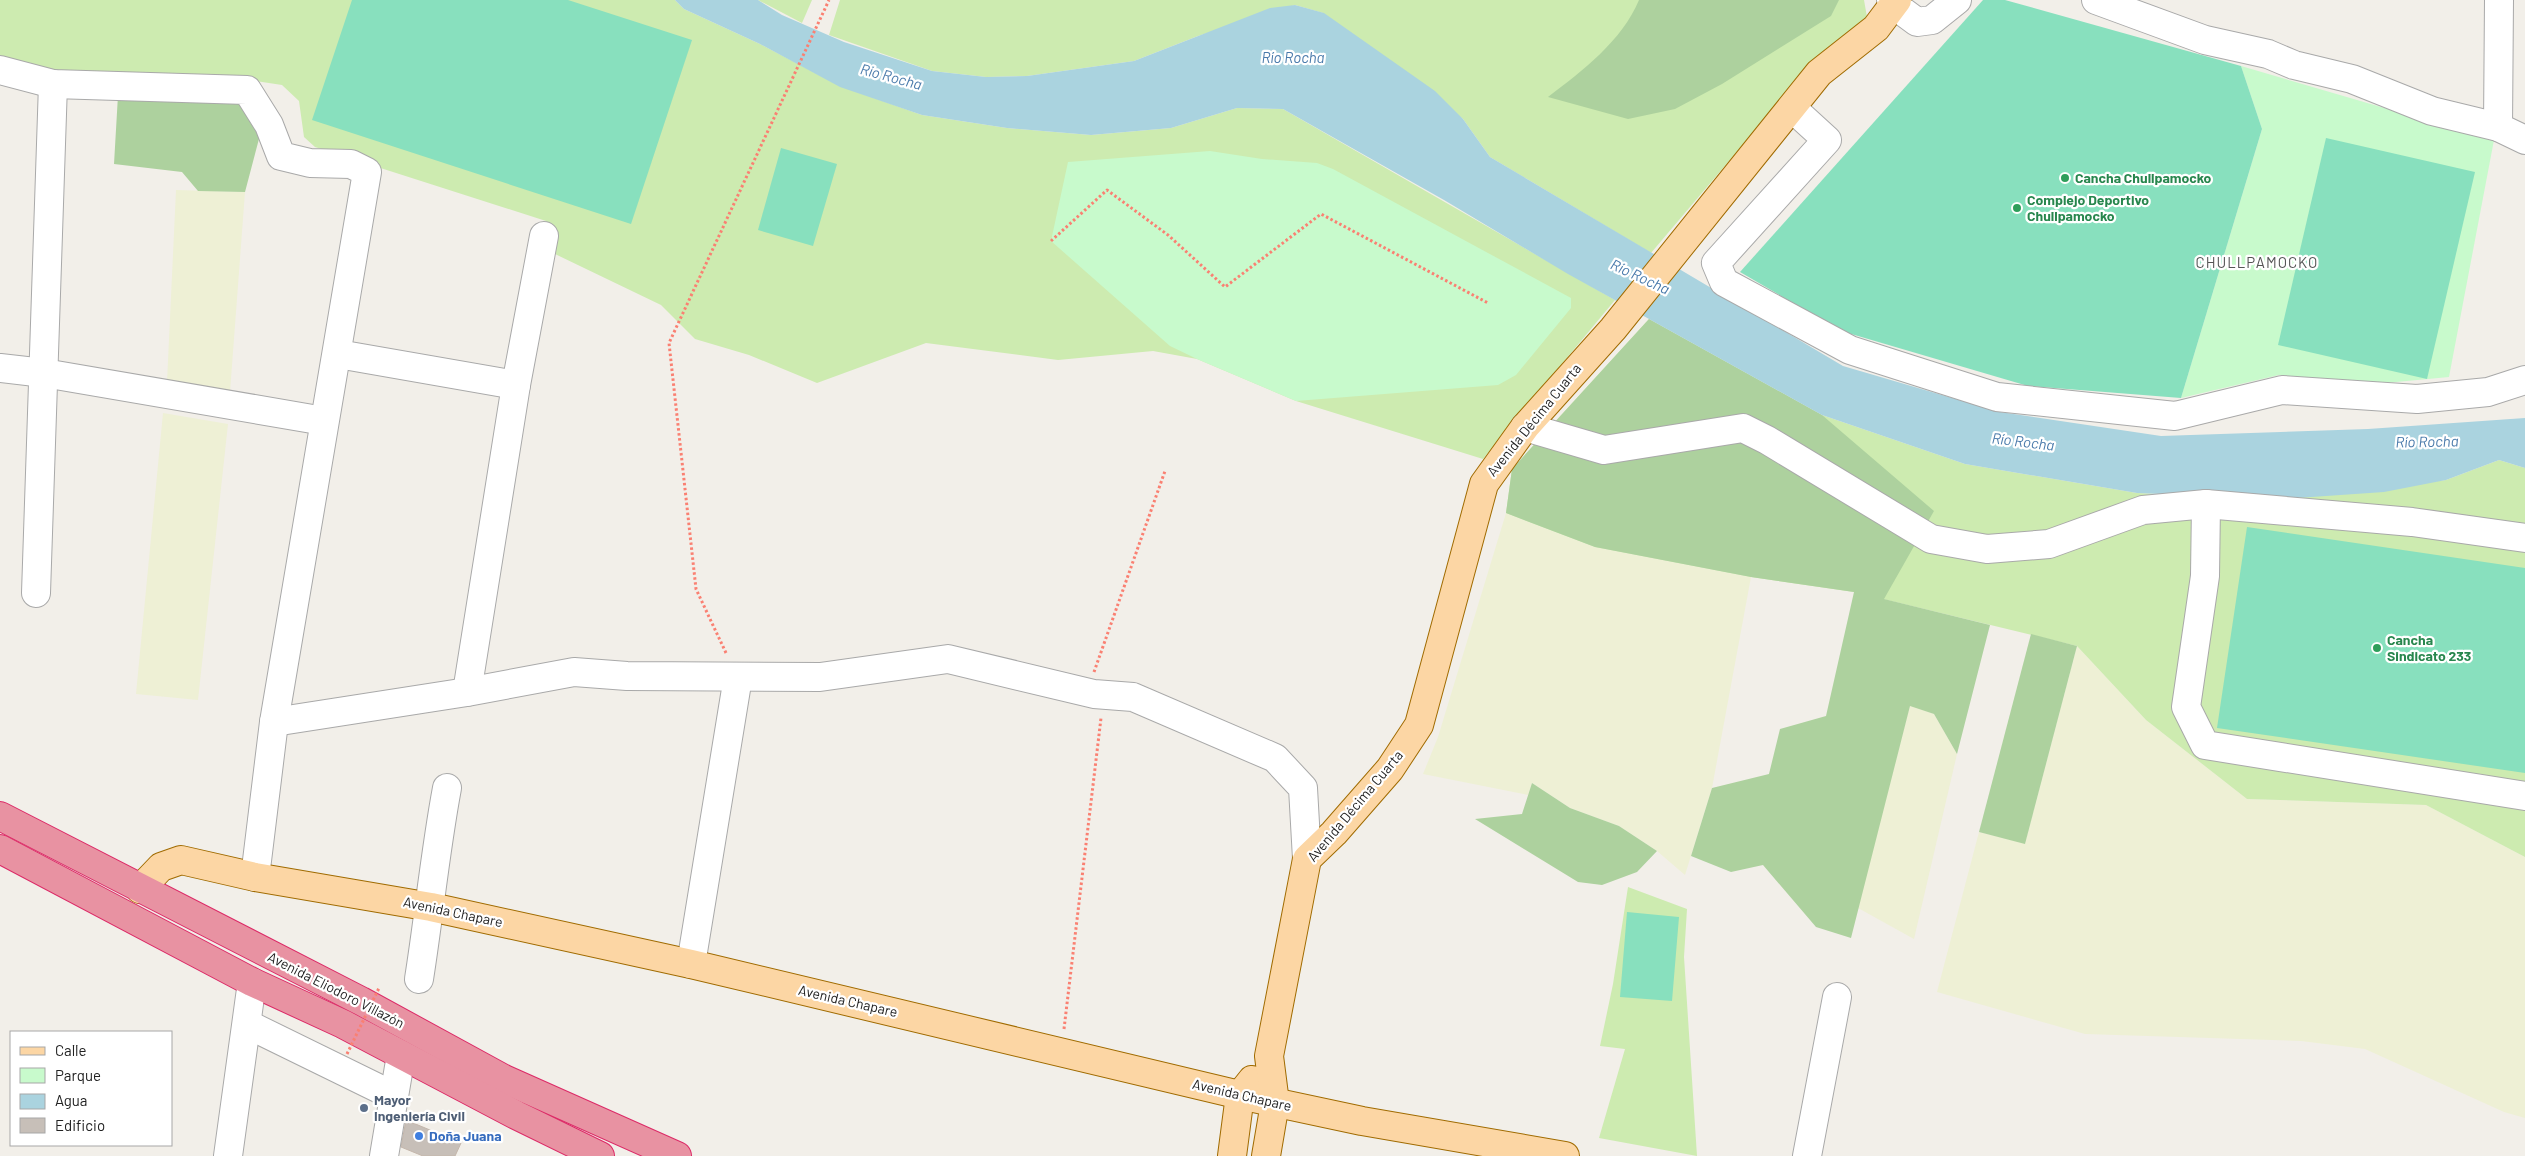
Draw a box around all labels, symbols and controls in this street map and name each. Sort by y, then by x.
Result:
water label: Río Rocha [1262,48,1325,66]
water label: Río Rocha [859,59,924,93]
place label: Cancha Chullpamocko [2075,169,2212,186]
marker: Cancha Chullpamocko [2059,172,2071,184]
place label: Complejo Deportivo Chullpamocko [2027,191,2149,224]
marker: Complejo Deportivo Chullpamocko [2011,202,2023,214]
district label: CHULLPAMOCKO [2196,253,2318,271]
water label: Río Rocha [1608,255,1673,298]
street label: Avenida Décima Cuarta [1483,360,1584,479]
water label: Río Rocha [1991,428,2056,454]
water label: Río Rocha [2395,431,2459,451]
place label: Cancha Sindicato 233 [2387,631,2471,664]
marker: Cancha Sindicato 233 [2371,642,2383,654]
street label: Avenida Décima Cuarta [1303,747,1406,865]
street label: Avenida Chapare [402,893,504,930]
street label: Avenida Eliodoro Villazón [265,948,407,1031]
street label: Avenida Chapare [797,981,899,1020]
legend [10,1031,172,1146]
text: Calle [55,1041,87,1059]
text: Parque [55,1066,101,1084]
street label: Avenida Chapare [1191,1075,1293,1114]
text: Agua [55,1091,88,1109]
place label: Mayor Ingeniería Civil [374,1091,465,1124]
marker: Mayor Ingeniería Civil [358,1102,370,1114]
text: Edificio [55,1116,105,1134]
place label: Doña Juana [429,1127,502,1144]
marker: Doña Juana [413,1130,425,1142]

